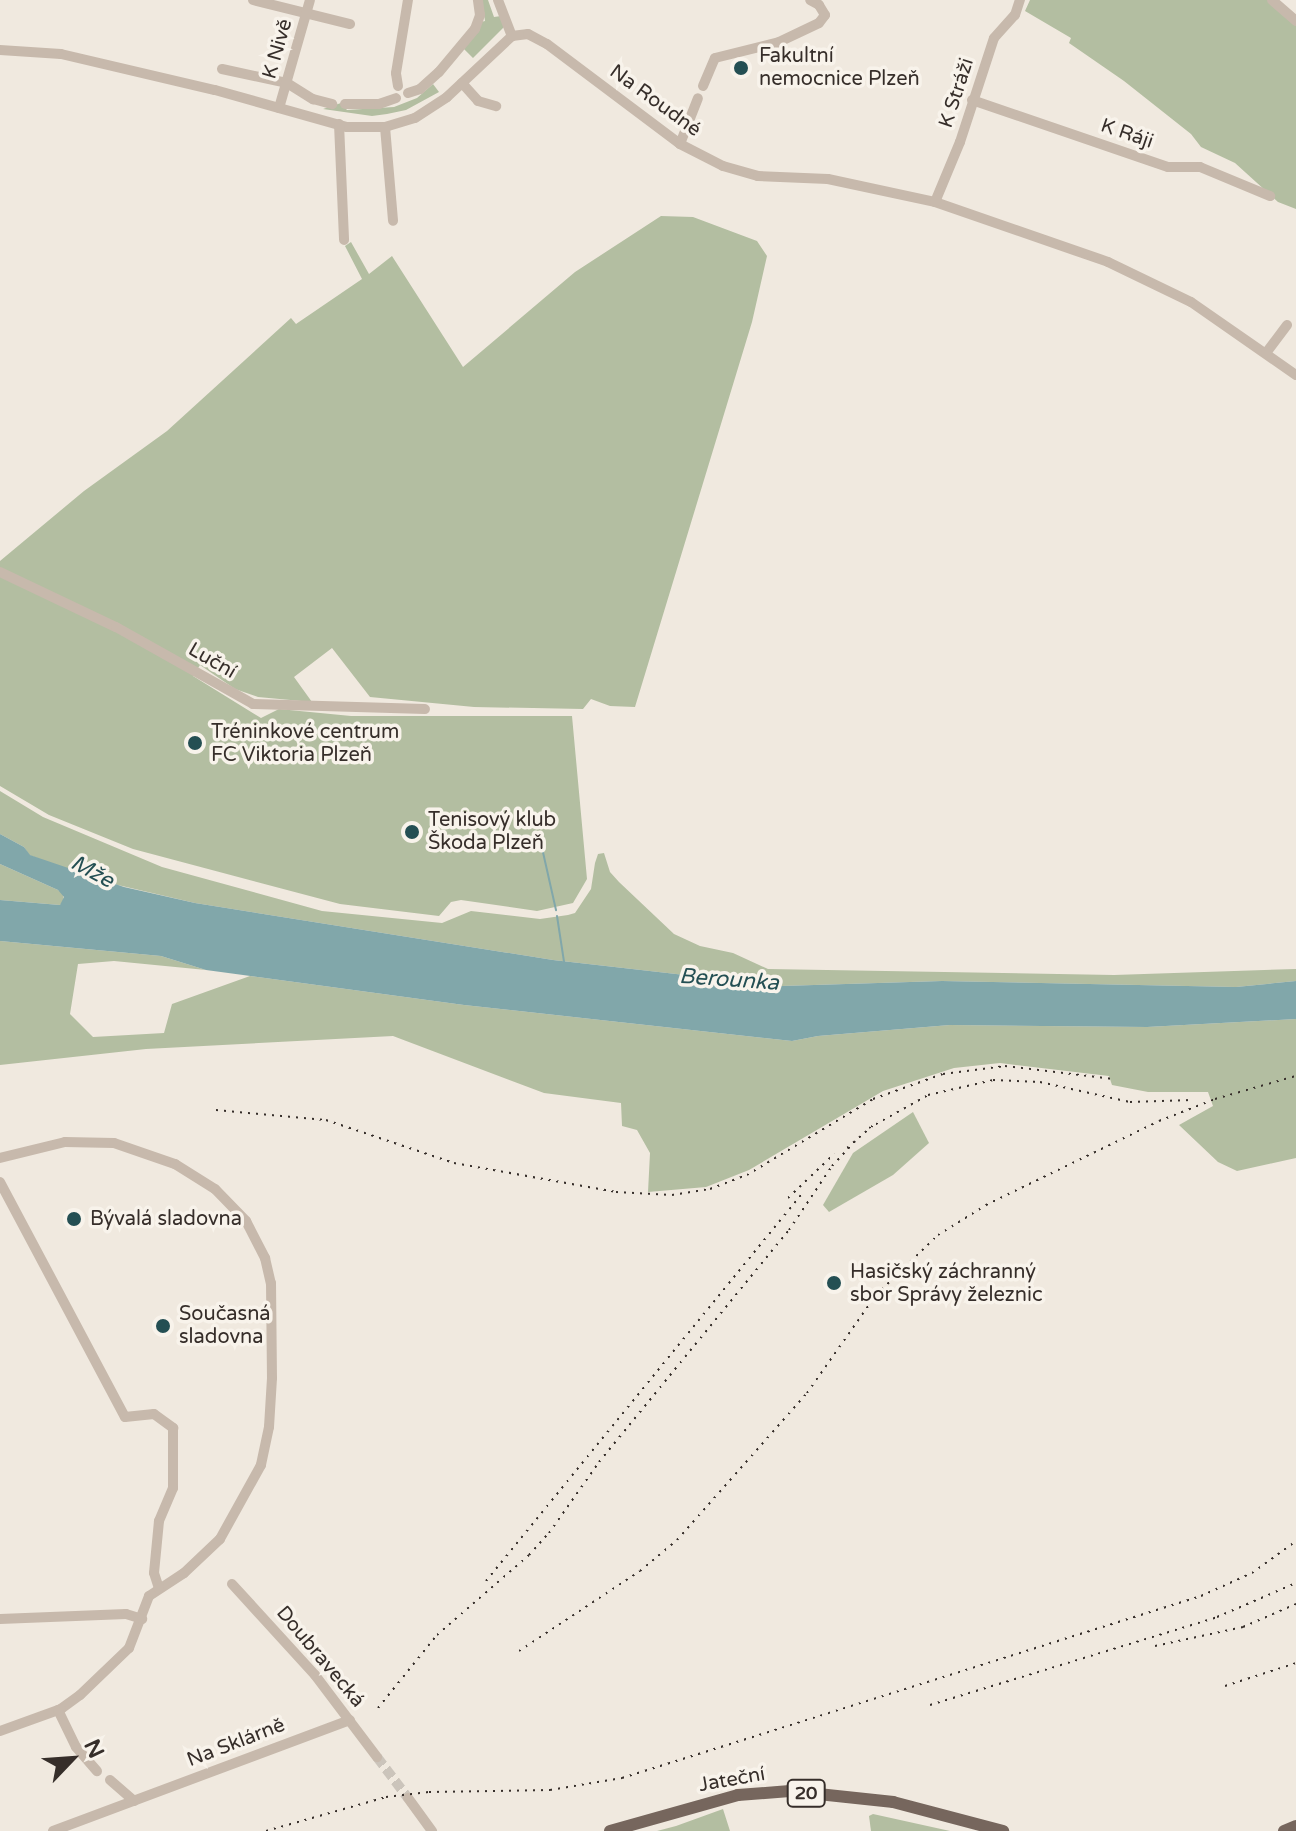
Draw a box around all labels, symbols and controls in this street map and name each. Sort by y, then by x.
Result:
street label: K Nivě [258,16,298,82]
place label: Fakultní nemocnice Plzeň [759,44,920,91]
street label: K Stráži [934,55,980,131]
marker: Fakultní nemocnice Plzeň [730,57,752,79]
street label: Na Roudné [605,60,705,142]
street label: K Ráji [1097,114,1157,154]
street label: Luční [184,638,240,684]
place label: Tréninkové centrum FC Viktoria Plzeň [211,720,399,767]
marker: Tréninkové centrum FC Viktoria Plzeň [186,734,204,752]
place label: Tenisový klub Škoda Plzeň [428,808,556,855]
marker: Tenisový klub Škoda Plzeň [403,823,421,841]
water label: Mže [66,850,118,894]
water label: Berounka [678,963,780,997]
place label: Bývalá sladovna [90,1207,242,1231]
marker: Bývalá sladovna [65,1210,83,1228]
place label: Hasičský záchranný sbor Správy železnic [850,1260,1043,1307]
marker: Hasičský záchranný sbor Správy železnic [825,1274,843,1292]
place label: Současná sladovna [179,1302,271,1349]
marker: Současná sladovna [154,1317,172,1335]
street label: Doubravecká [271,1602,369,1712]
street label: Na Sklárně [184,1713,288,1773]
north arrow [32,1719,112,1799]
text: N [78,1735,109,1762]
street label: Jateční [697,1762,767,1798]
road number: 20 [786,1779,826,1807]

